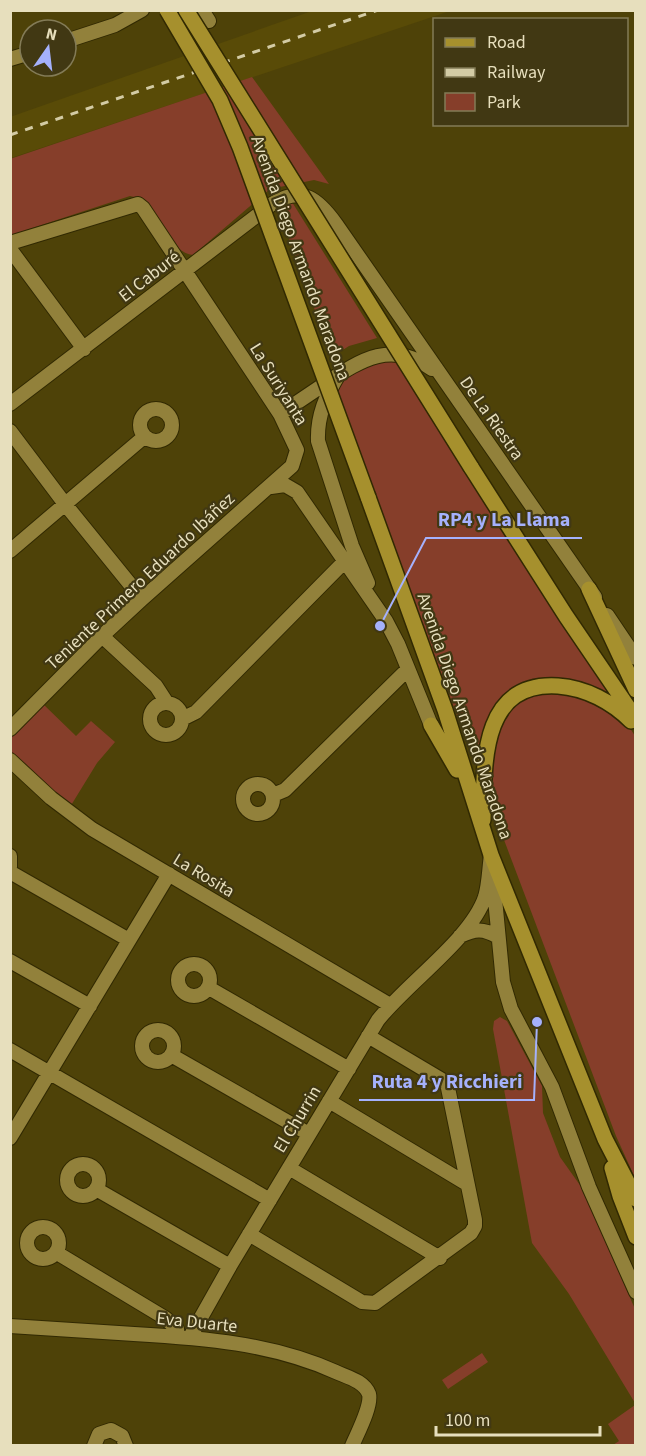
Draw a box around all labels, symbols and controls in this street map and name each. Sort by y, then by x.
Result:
north arrow [18,18,78,78]
legend [433,18,628,126]
text: N [44,22,59,46]
text: Road [487,30,526,55]
text: Railway [487,60,546,85]
text: Park [487,90,521,115]
street label: Avenida Diego Armando Maradona [244,132,357,384]
street label: El Caburé [113,244,185,308]
street label: La Suriyanta [243,338,314,430]
street label: De La Riestra [454,371,530,465]
street label: Teniente Primero Eduardo Ibáñez [40,487,241,676]
callout: RP4 y La Llama [426,500,582,538]
text: RP4 y La Llama [438,506,570,534]
street label: Avenida Diego Armando Maradona [411,590,519,843]
street label: La Rosita [168,847,239,904]
callout: Ruta 4 y Ricchieri [359,1062,534,1100]
text: Ruta 4 y Ricchieri [371,1068,523,1096]
street label: El Churrin [268,1081,327,1158]
street label: Eva Duarte [155,1306,239,1339]
scale bar [436,1399,600,1437]
text: 100 m [445,1408,490,1433]

